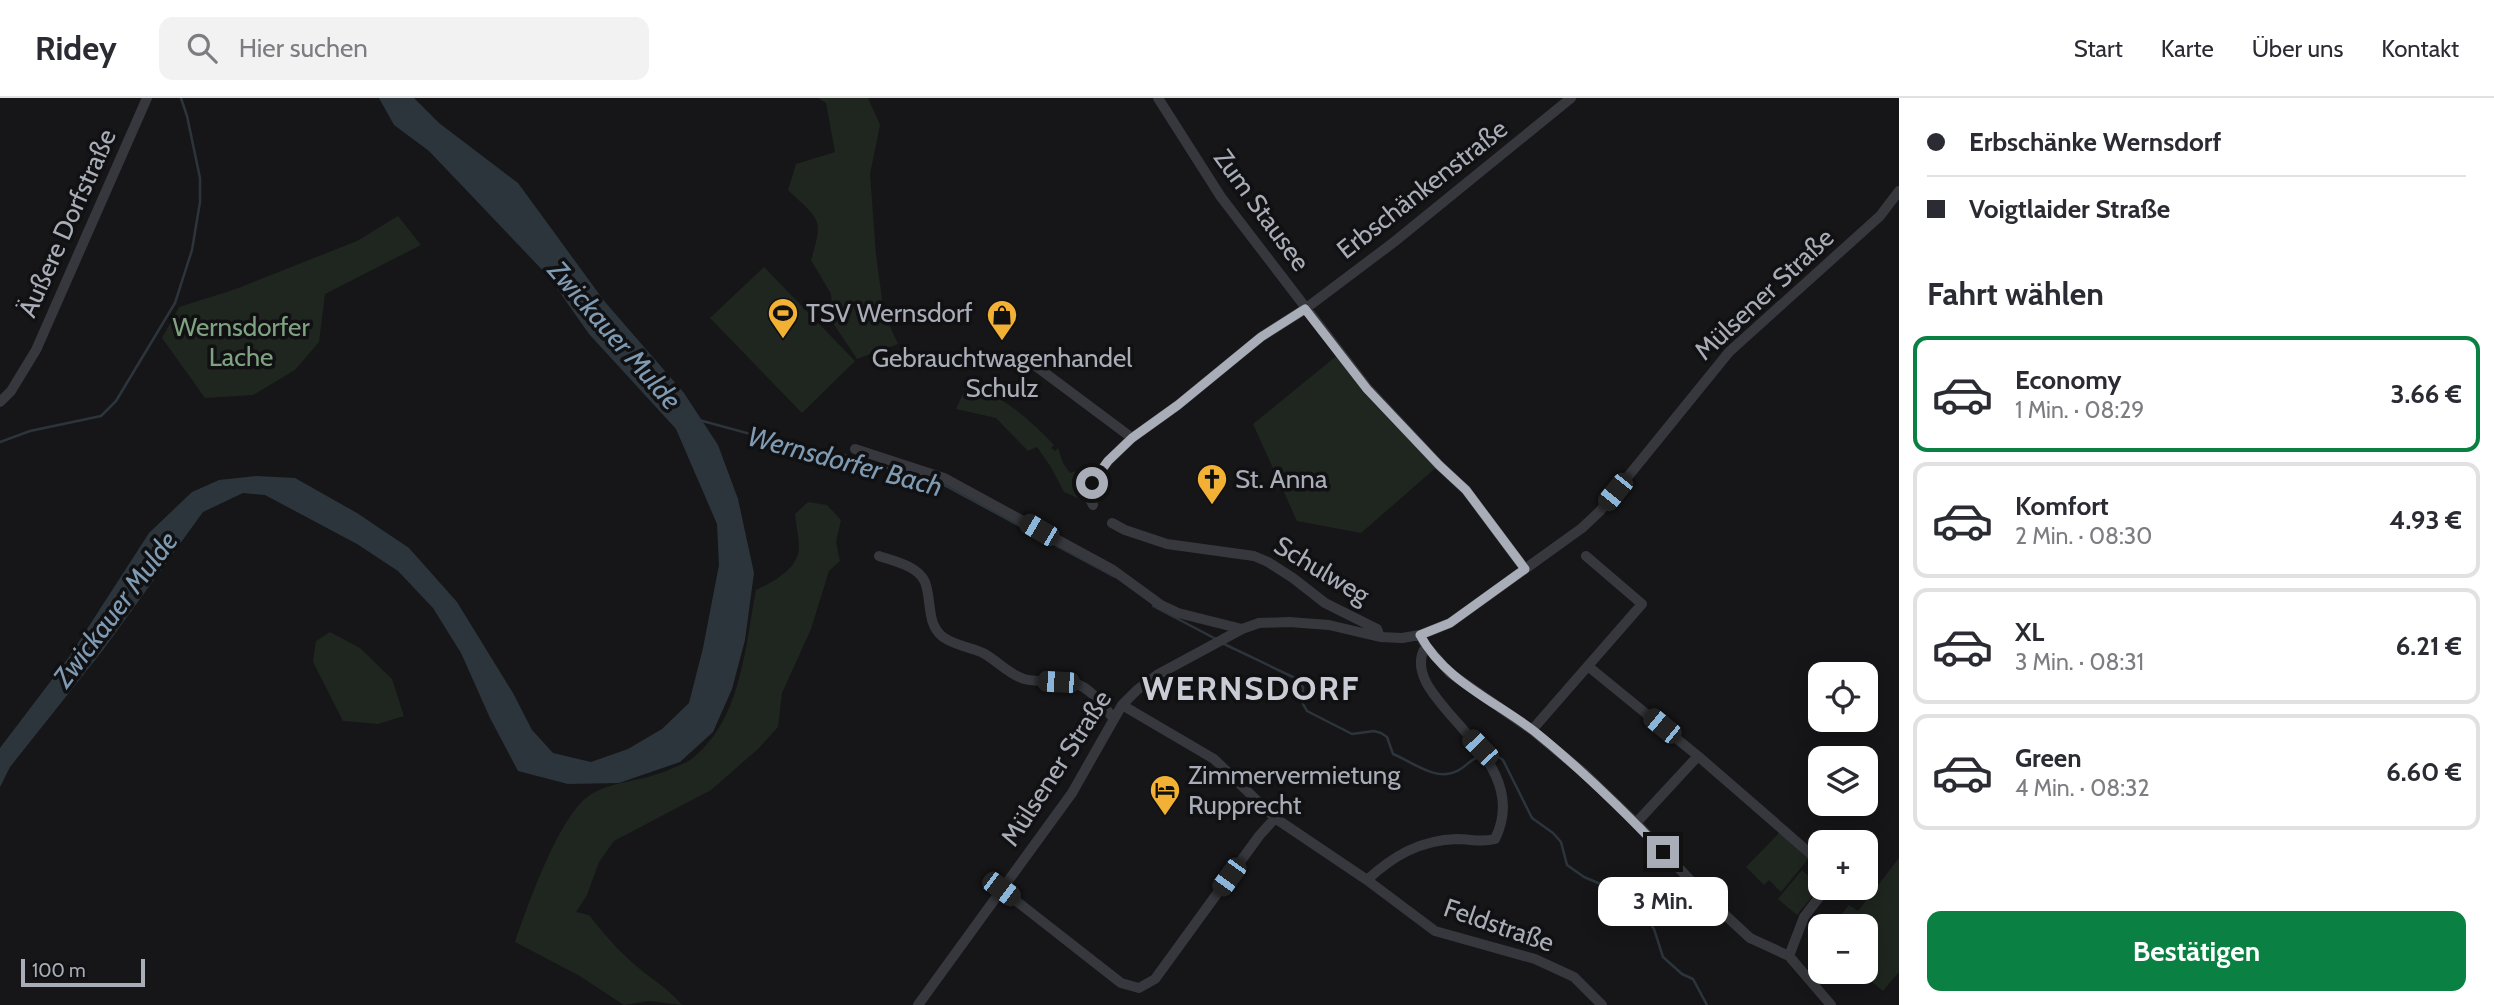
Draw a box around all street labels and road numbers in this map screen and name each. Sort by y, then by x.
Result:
street label: Erbschänkenstraße [1330,112,1514,266]
street label: Äußere Dorfstraße [11,124,123,322]
street label: Zum Stausee [1207,143,1317,277]
street label: Mülsener Straße [1688,221,1840,367]
street label: Schulweg [1268,529,1376,611]
street label: Mülsener Straße [994,684,1118,852]
street label: Feldstraße [1440,891,1558,959]

